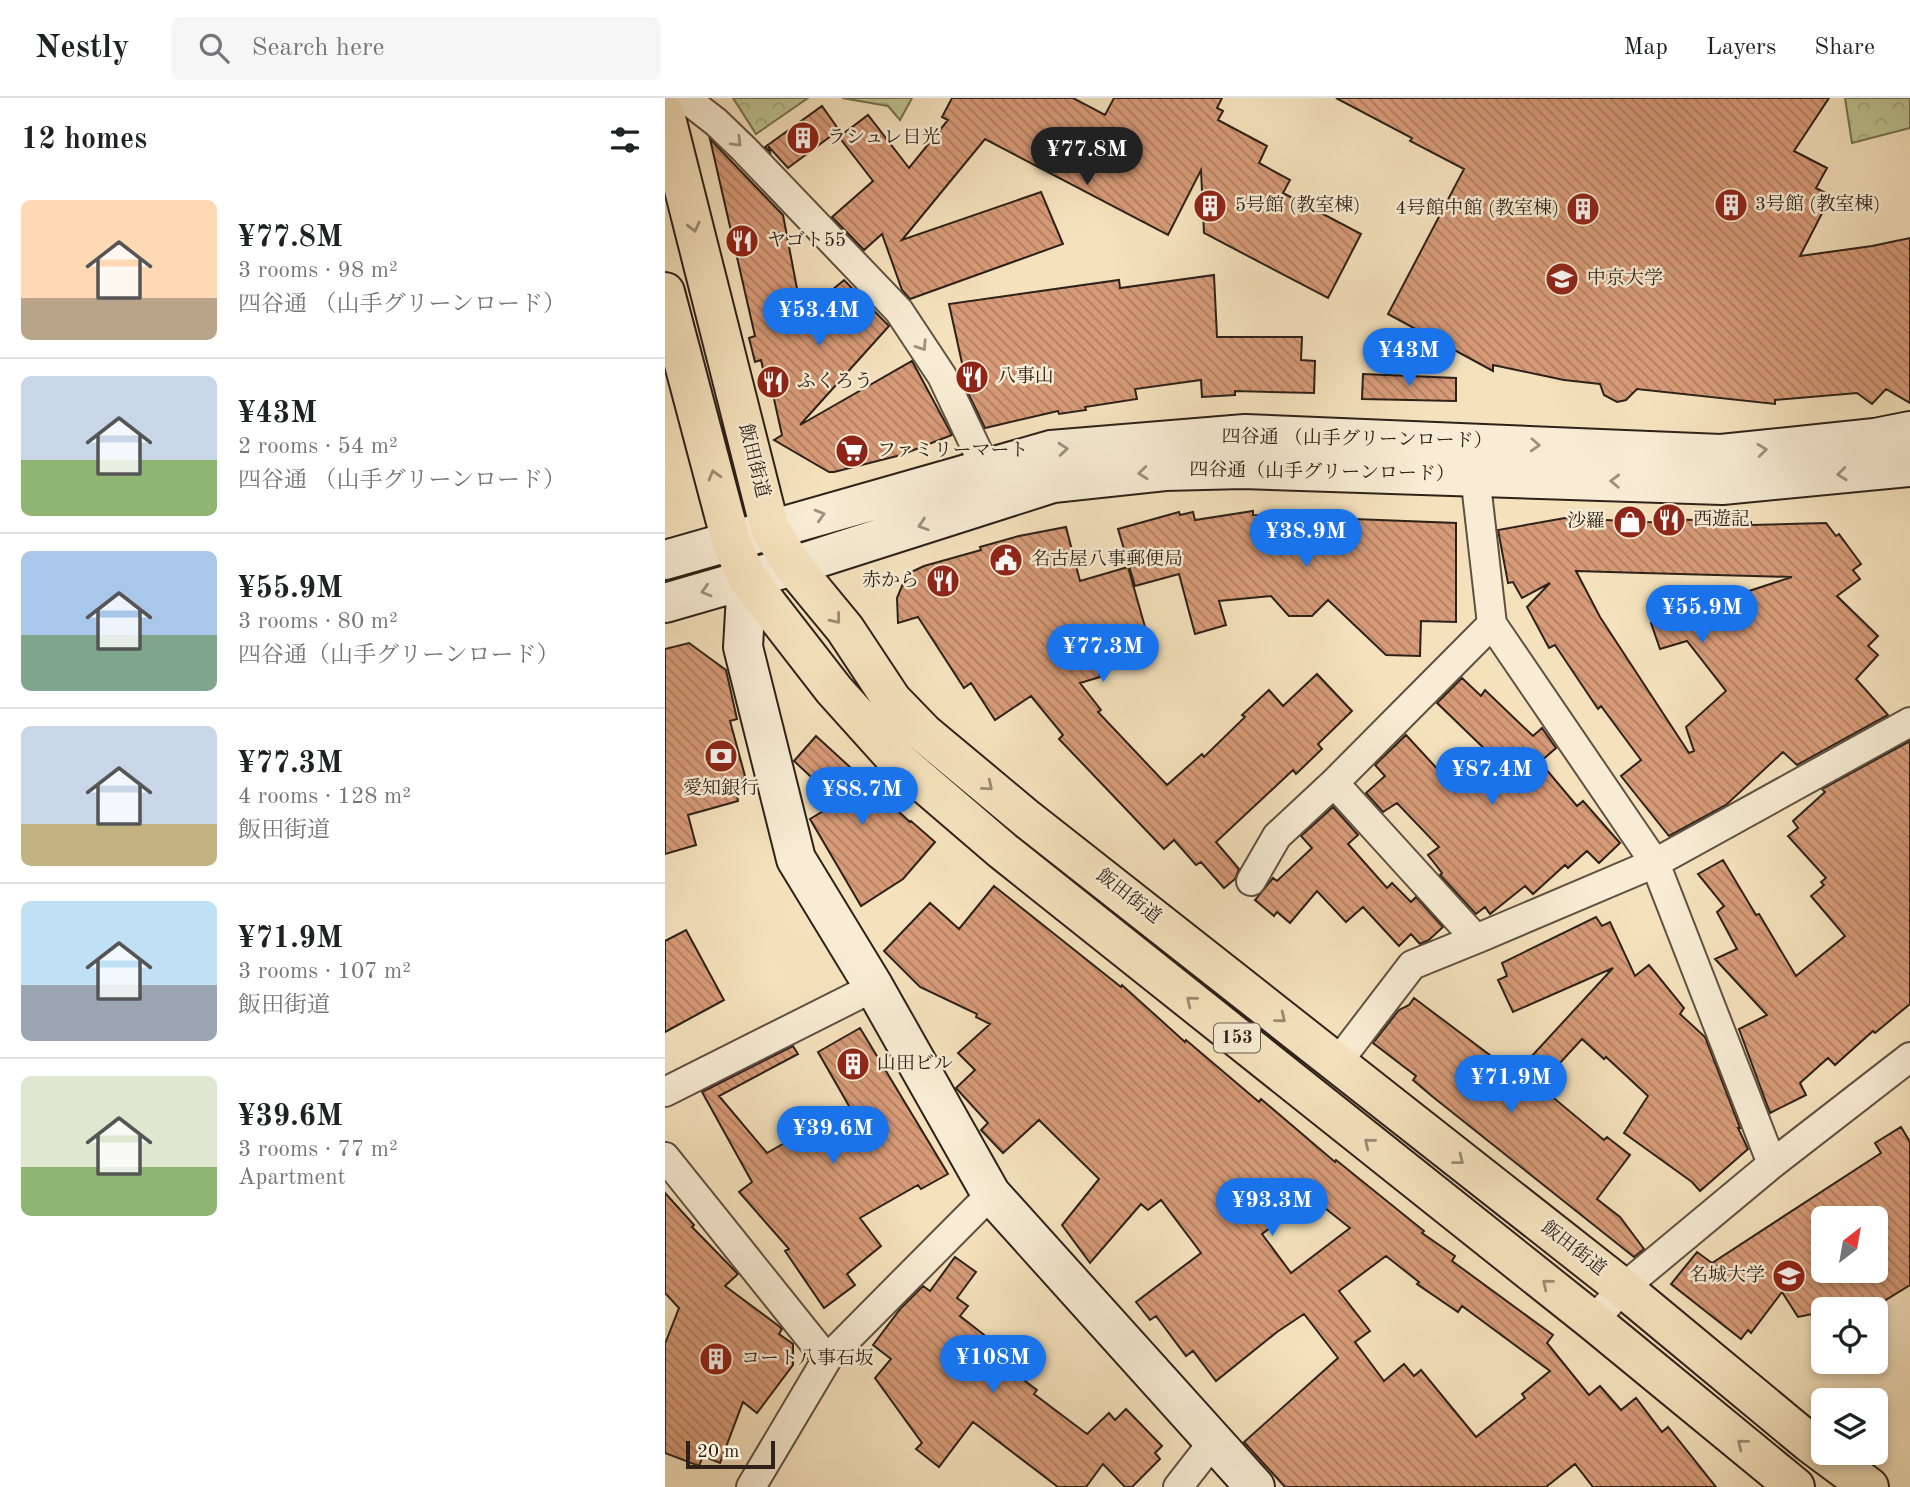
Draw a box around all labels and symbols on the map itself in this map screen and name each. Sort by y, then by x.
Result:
building icon: ラシュレ日光 [784,119,822,157]
place label: ラシュレ日光 [827,127,941,148]
pin: ¥77.8M [1030,127,1144,187]
one-way arrow [728,134,741,147]
building icon: 3号館 (教室棟) [1712,186,1750,224]
building icon: 5号館 (教室棟) [1191,187,1229,225]
building icon: 4号館中館 (教室棟) [1564,190,1602,228]
place label: 3号館 (教室棟) [1755,194,1880,215]
place label: 5号館 (教室棟) [1235,195,1360,216]
place label: 4号館中館 (教室棟) [1396,198,1559,219]
one-way arrow [686,221,700,233]
restaurant icon: ヤゴト55 [723,222,761,260]
place label: ヤゴト55 [767,231,846,251]
school or university icon: 中京大学 [1543,260,1581,298]
place label: 中京大学 [1587,267,1663,289]
pin: ¥53.4M [762,288,876,348]
pin: ¥43M [1368,328,1450,388]
one-way arrow [914,339,927,352]
restaurant icon: 八事山 [953,358,991,396]
restaurant icon: ふくろう [754,363,792,401]
place label: 八事山 [997,366,1054,387]
place label: ふくろう [797,371,873,392]
street label: 飯田街道 [735,421,773,500]
street label: 四谷通 （山手グリーンロード） [1221,425,1493,452]
supermarket icon: ファミリーマート [833,432,871,470]
one-way arrow [1529,437,1540,452]
place label: ファミリーマート [877,441,1029,461]
one-way arrow [1058,442,1069,457]
one-way arrow [1756,443,1767,458]
street label: 四谷通（山手グリーンロード） [1189,458,1455,485]
one-way arrow [1137,466,1149,481]
one-way arrow [1836,466,1847,481]
one-way arrow [707,469,722,481]
one-way arrow [1609,473,1620,488]
restaurant icon: 西遊記 [1650,501,1688,539]
shop icon: 沙羅 [1611,503,1649,541]
one-way arrow [814,509,826,524]
place label: 西遊記 [1693,509,1750,530]
pin: ¥38.9M [1249,510,1363,569]
place label: 沙羅 [1567,511,1605,532]
one-way arrow [917,516,929,531]
public building icon: 名古屋八事郵便局 [987,541,1025,579]
place label: 名古屋八事郵便局 [1031,548,1183,570]
restaurant icon: 赤から [924,562,962,600]
place label: 赤から [862,570,919,591]
one-way arrow [700,582,712,597]
pin: ¥55.9M [1645,586,1759,645]
one-way arrow [828,610,840,623]
pin: ¥77.3M [1046,624,1160,684]
bank icon: 愛知銀行 [702,737,740,775]
pin: ¥87.4M [1435,748,1549,807]
pin: ¥88.7M [805,768,919,827]
place label: 愛知銀行 [683,778,759,799]
one-way arrow [979,778,992,790]
street label: 飯田街道 [1092,865,1165,928]
one-way arrow [1187,997,1200,1009]
one-way arrow [1274,1010,1286,1023]
road number: 153 [1214,1023,1260,1052]
building icon: 山田ビル [834,1045,872,1083]
place label: 山田ビル [877,1053,953,1074]
pin: ¥71.9M [1454,1056,1568,1115]
pin: ¥39.6M [776,1107,890,1166]
one-way arrow [1364,1138,1377,1151]
one-way arrow [1452,1151,1464,1164]
pin: ¥93.3M [1215,1178,1329,1238]
north arrow [1811,1206,1888,1283]
street label: 飯田街道 [1537,1217,1610,1280]
school or university icon: 名城大学 [1770,1257,1808,1295]
place label: 名城大学 [1689,1264,1765,1286]
one-way arrow [1542,1280,1555,1293]
pin: ¥108M [944,1336,1042,1395]
building icon: コート八事石坂 [697,1340,735,1378]
place label: コート八事石坂 [741,1348,874,1369]
scale bar [686,1438,775,1470]
one-way arrow [1738,1440,1751,1452]

